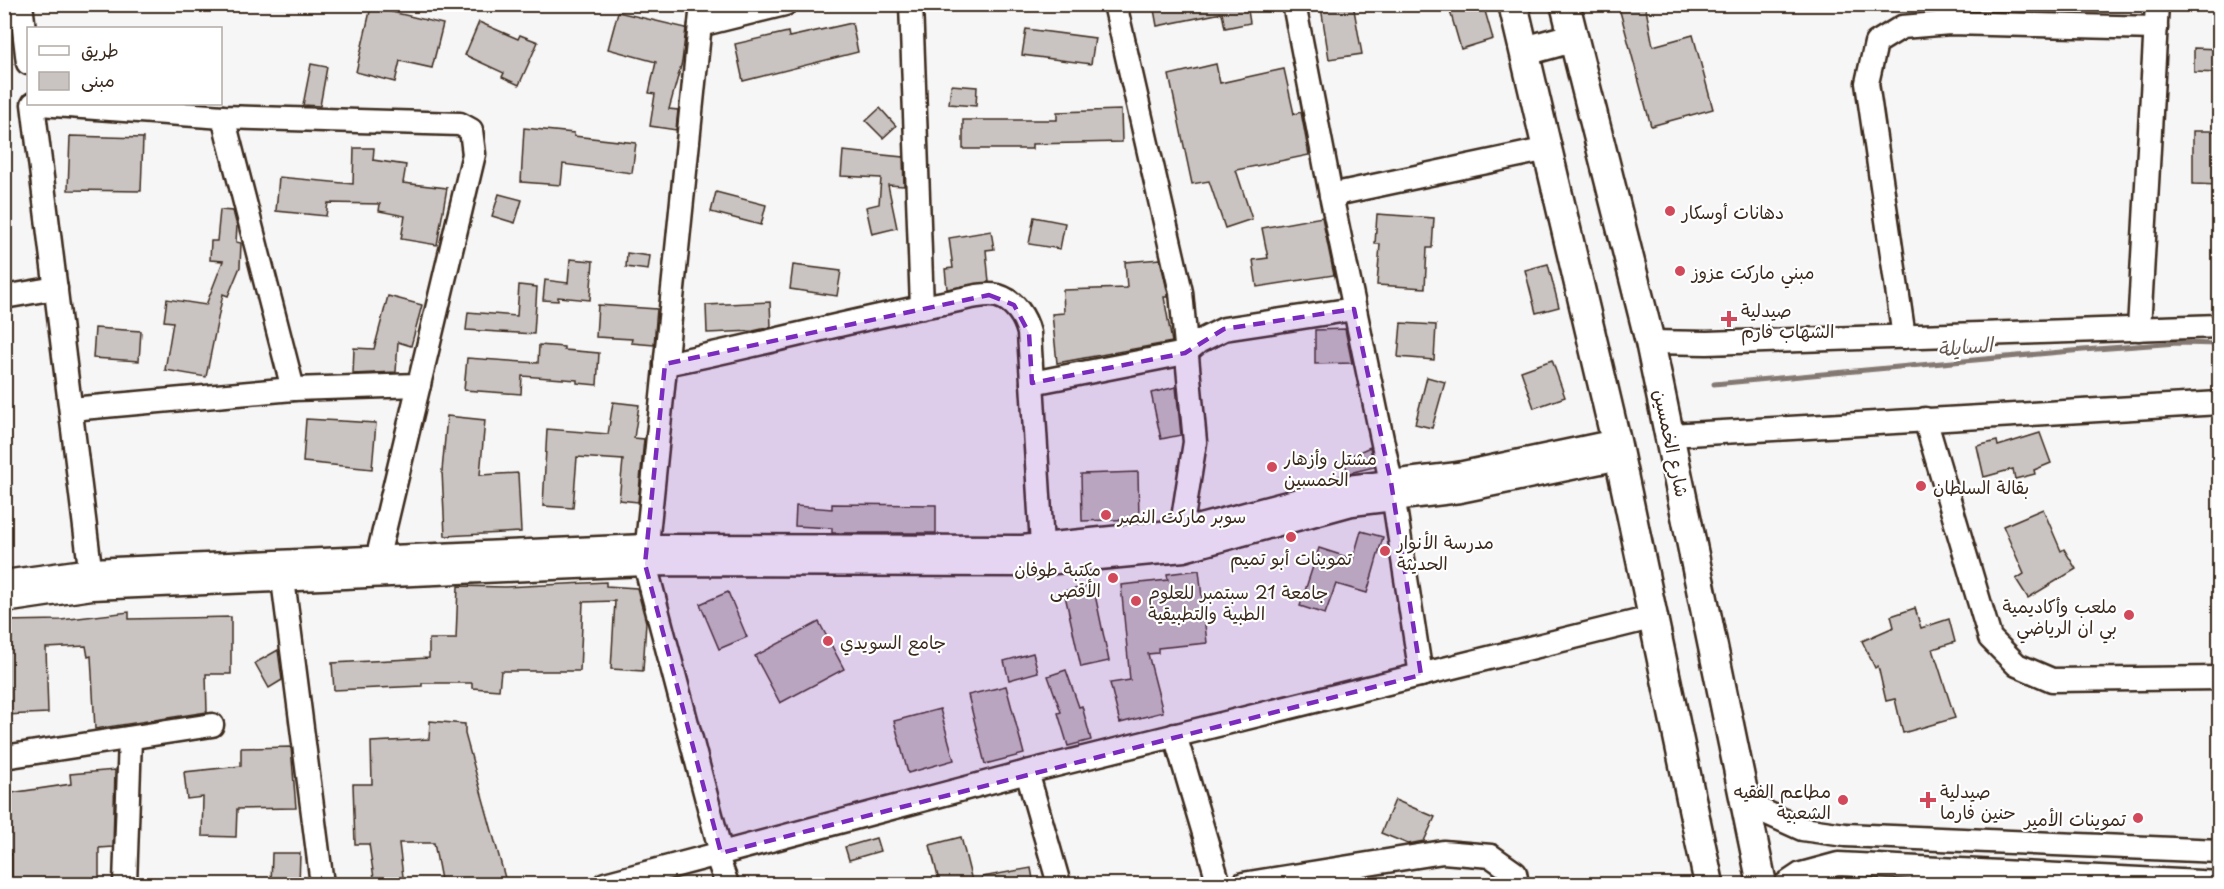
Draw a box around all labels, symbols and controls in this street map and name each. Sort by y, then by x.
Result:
legend [27,27,222,105]
text: طريق [81,36,119,63]
text: مبنى [81,66,115,93]
place label: دهانات أوسكار [1680,198,1784,225]
marker: دهانات أوسكار [1663,204,1677,218]
place label: مبني ماركت عزوز [1690,258,1815,289]
marker: مبني ماركت عزوز [1673,264,1687,278]
place label: صيدلية الشهاب فارم [1741,296,1834,346]
marker: صيدلية الشهاب فارم [1722,312,1736,326]
water label: السايلة [1936,328,1997,363]
street label: شارع الخمسين [1647,387,1697,499]
place label: مشتل وأزهار الخمسين [1283,444,1377,492]
marker: مشتل وأزهار الخمسين [1265,460,1279,474]
place label: بقالة السلطان [1933,473,2029,500]
marker: بقالة السلطان [1914,479,1928,493]
place label: سوبر ماركت النصر [1116,502,1246,529]
marker: سوبر ماركت النصر [1099,508,1113,522]
place label: مدرسة الأنوار الحديثة [1395,528,1494,576]
marker: تموينات أبو تميم [1284,530,1298,544]
place label: تموينات أبو تميم [1230,544,1353,573]
marker: مدرسة الأنوار الحديثة [1378,544,1392,558]
place label: مكتبة طوفان الأقصى [1014,555,1101,603]
marker: مكتبة طوفان الأقصى [1106,571,1120,585]
place label: جامعة 21 سبتمبر للعلوم الطبية والتطبيقية [1148,578,1328,626]
place label: ملعب وأكاديمية بي ان الرياضي [2002,592,2117,644]
marker: جامعة 21 سبتمبر للعلوم الطبية والتطبيقية [1129,594,1143,608]
marker: ملعب وأكاديمية بي ان الرياضي [2122,608,2136,622]
place label: جامع السويدي [840,628,946,656]
marker: جامع السويدي [821,634,835,648]
place label: مطاعم الفقيه الشعبية [1734,777,1831,825]
place label: صيدلية حنين فارما [1940,777,2016,825]
marker: مطاعم الفقيه الشعبية [1836,793,1850,807]
marker: صيدلية حنين فارما [1921,793,1935,807]
place label: تموينات الأمير [2022,805,2127,832]
marker: تموينات الأمير [2131,811,2145,825]

